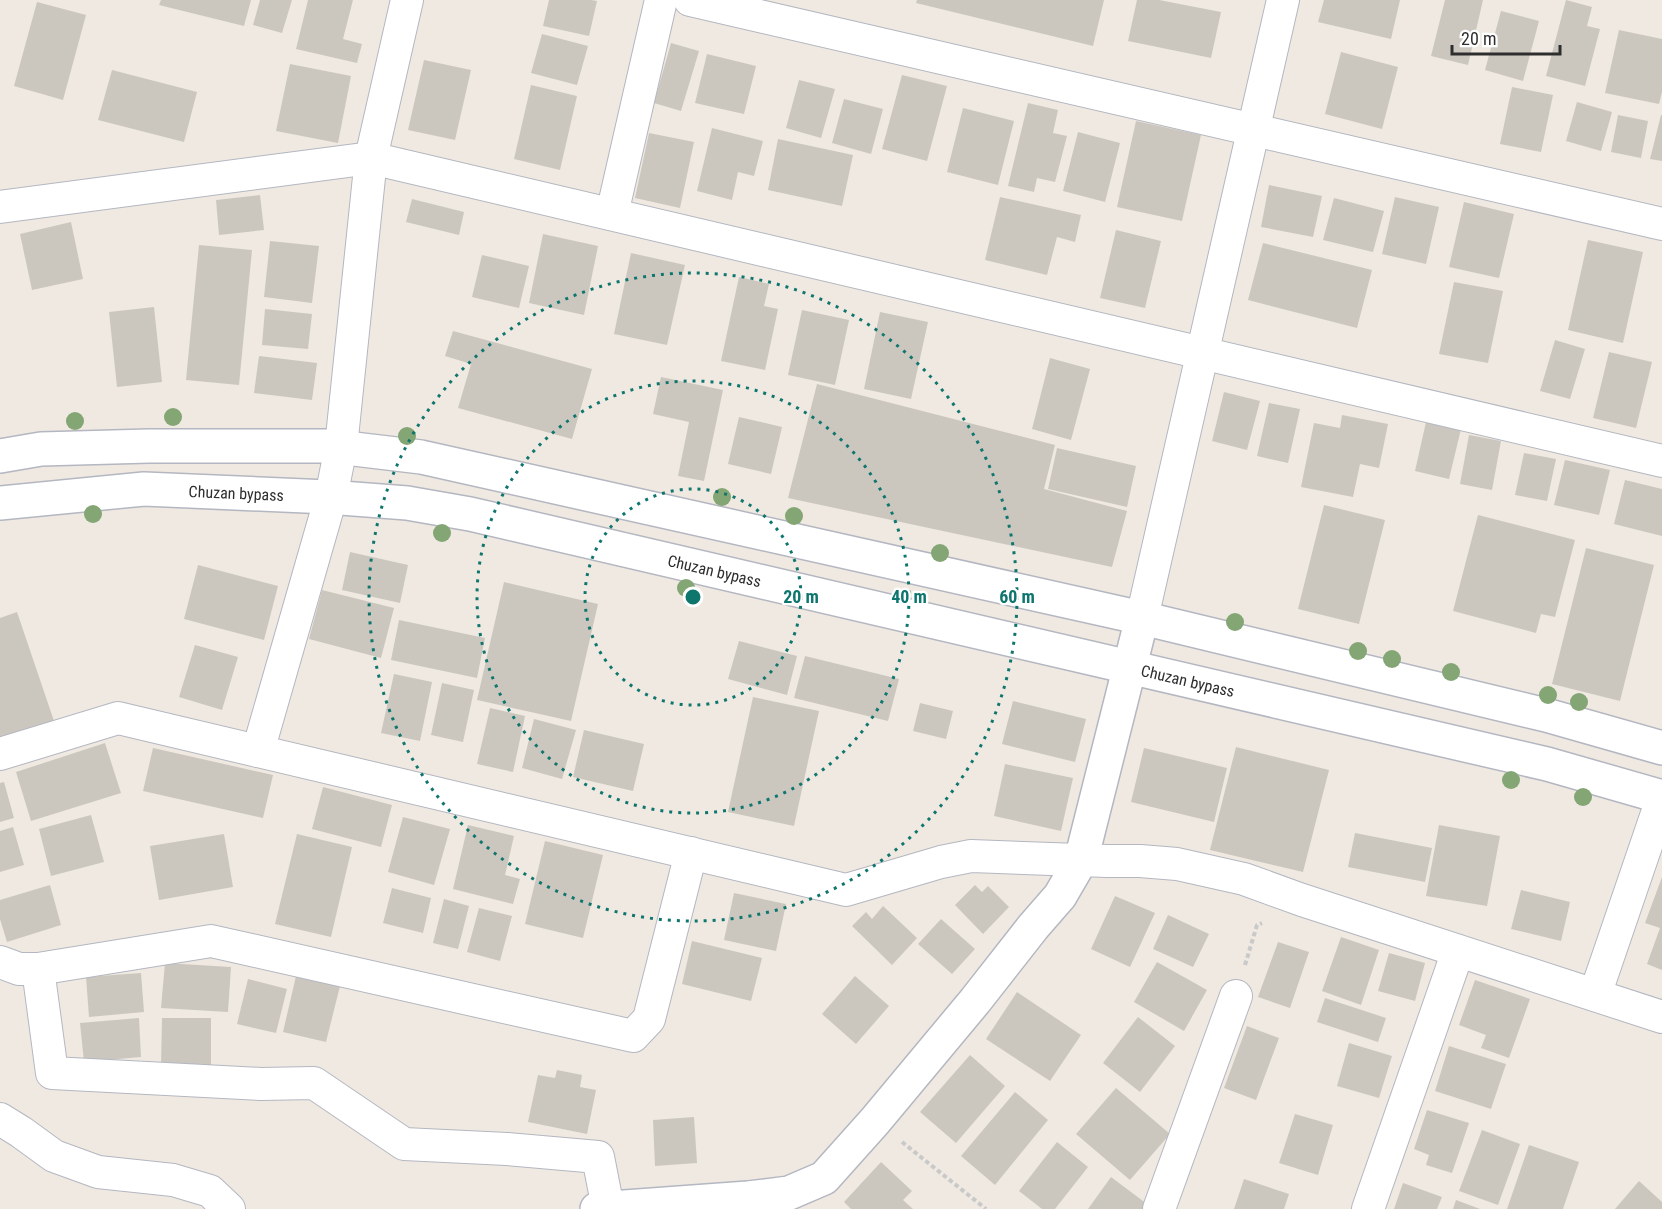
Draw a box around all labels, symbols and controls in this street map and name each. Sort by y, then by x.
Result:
scale bar [1452,18,1560,56]
text: 20 m [1461,28,1496,49]
street label: Chuzan bypass [188,481,284,505]
street label: Chuzan bypass [666,551,763,591]
text: 20 m [783,586,819,607]
text: 40 m [891,586,927,607]
text: 60 m [999,586,1035,607]
centre of rings [683,587,703,607]
street label: Chuzan bypass [1139,661,1236,701]

